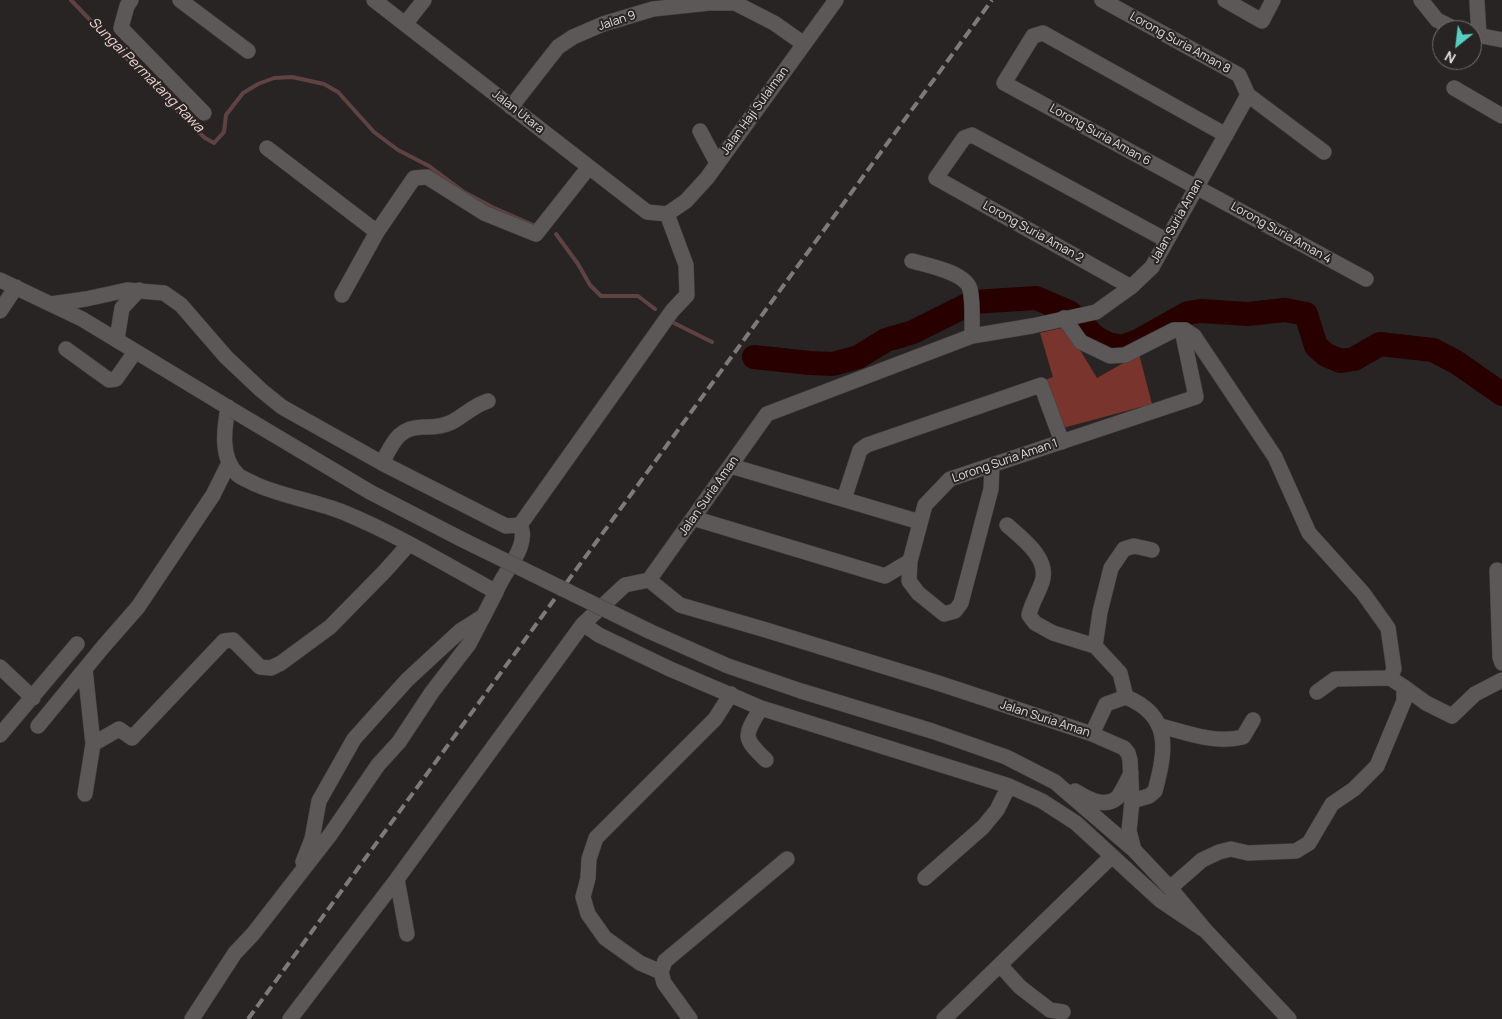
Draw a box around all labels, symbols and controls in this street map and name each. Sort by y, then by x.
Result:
street label: Jalan 9 [596,8,638,34]
street label: Lorong Suria Aman 8 [1127,9,1233,77]
water label: Sungai Permatang Rawa [85,14,207,136]
north arrow [1432,20,1482,70]
text: N [1441,47,1459,68]
street label: Jalan Haji Sulaiman [718,64,792,158]
street label: Jalan Utara [489,87,547,137]
street label: Lorong Suria Aman 6 [1047,101,1153,169]
street label: Jalan Suria Aman [1148,177,1206,265]
street label: Lorong Suria Aman 2 [980,198,1086,266]
street label: Lorong Suria Aman 4 [1228,199,1334,267]
street label: Lorong Suria Aman 1 [950,436,1060,486]
street label: Jalan Suria Aman [676,454,742,538]
street label: Jalan Suria Aman [998,698,1092,740]

